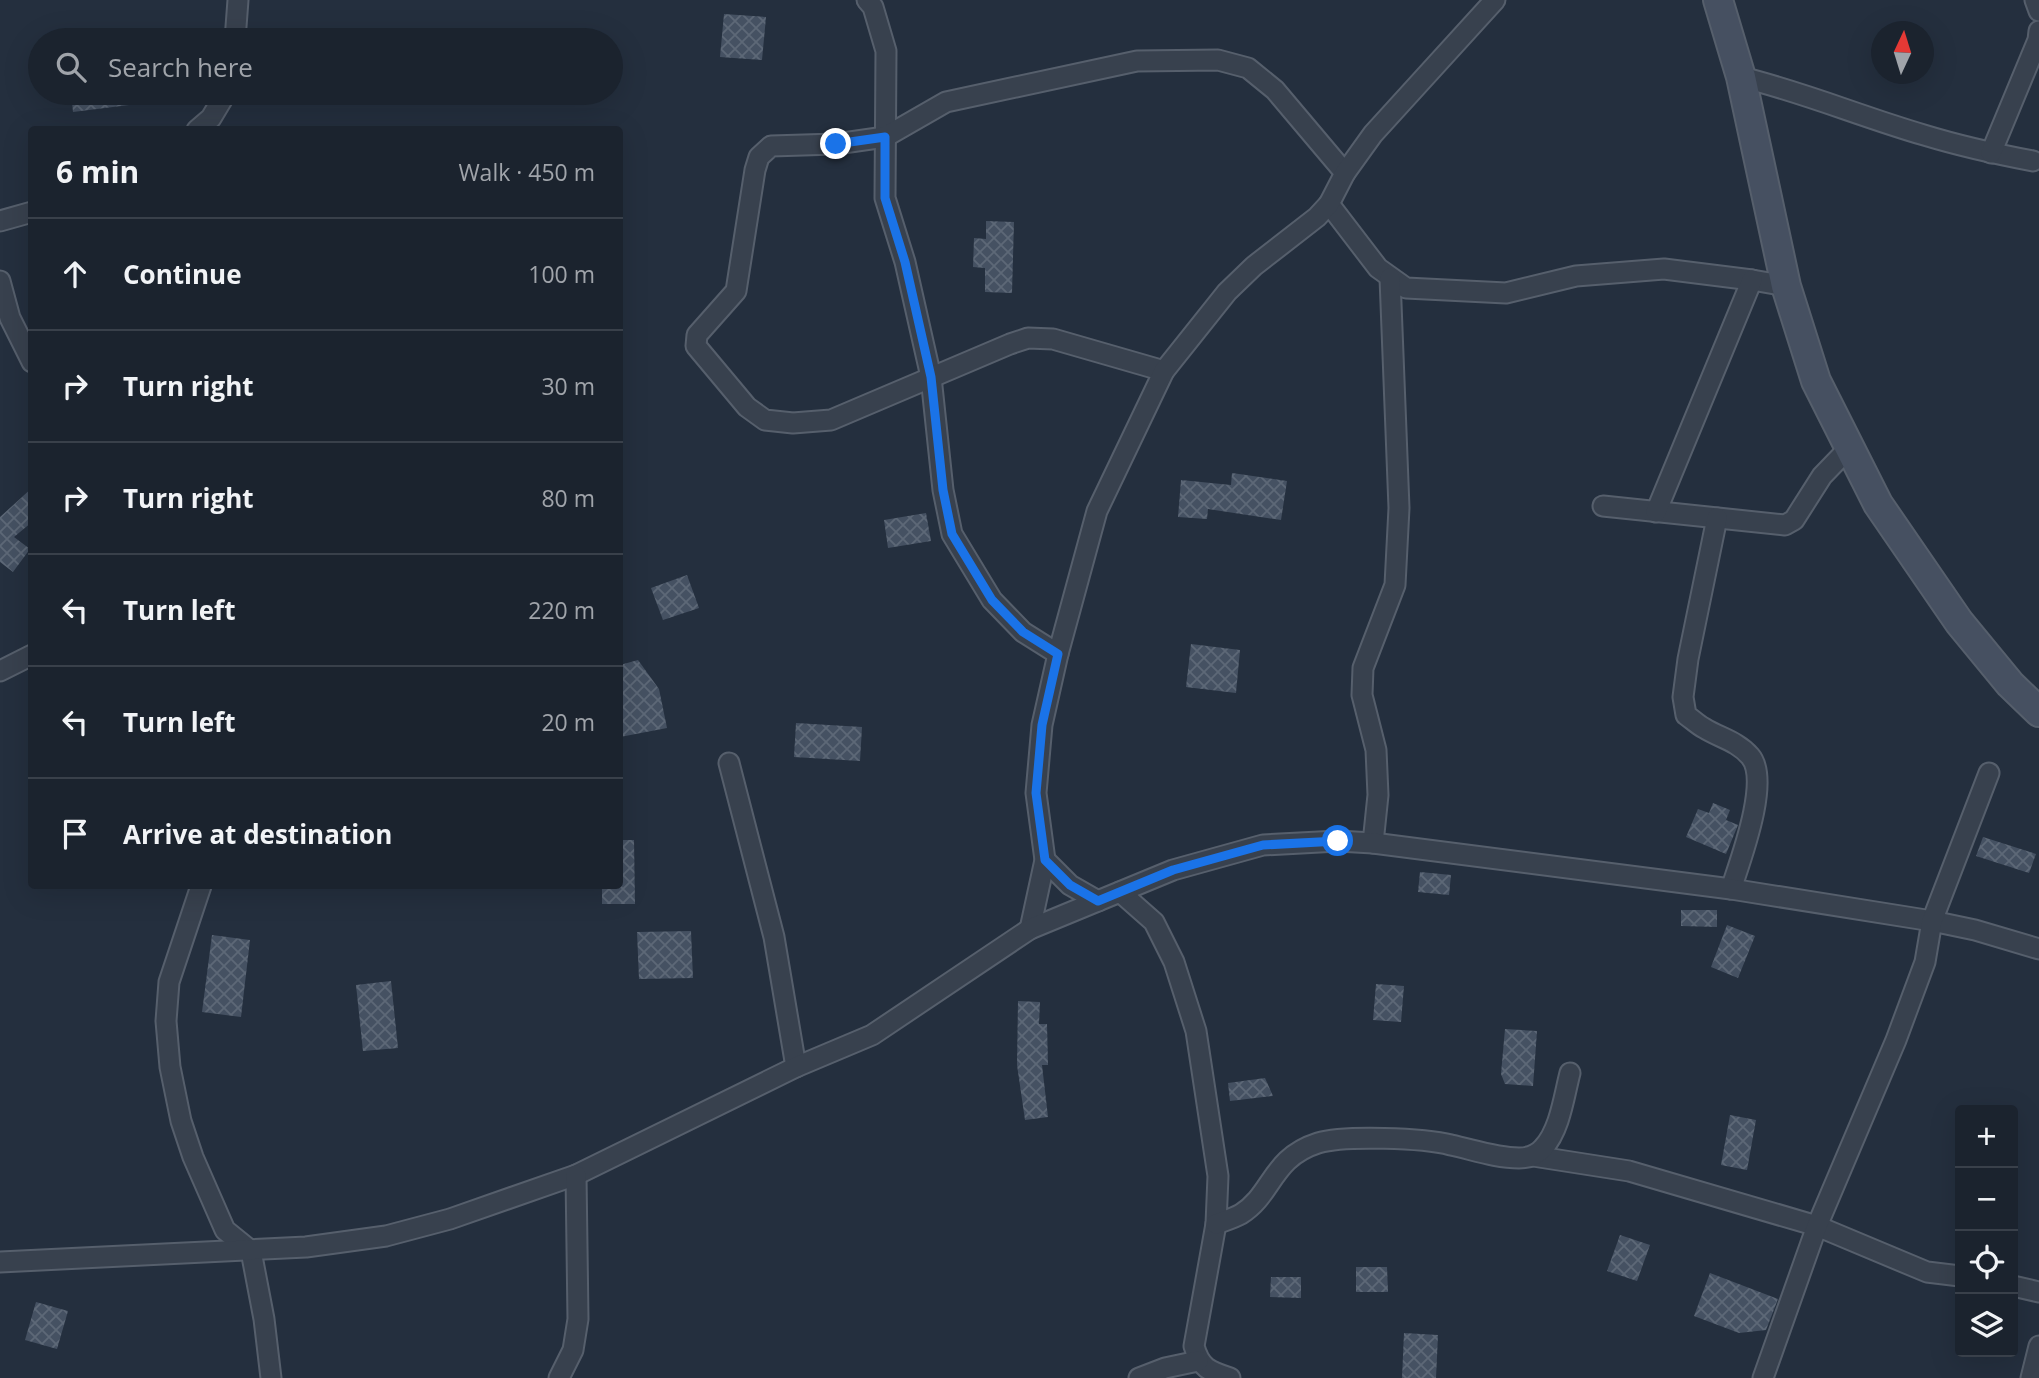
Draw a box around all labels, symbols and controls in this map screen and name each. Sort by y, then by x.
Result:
north arrow [1871,21,1934,84]
search box [28,28,623,105]
icon: search [52,48,90,86]
text: Search here [108,49,253,85]
route end [820,128,851,159]
text: 6 min [56,151,139,192]
text: Walk · 450 m [458,156,595,188]
icon: ahead [56,255,94,293]
text: Continue [123,256,242,292]
text: 100 m [528,258,595,290]
icon: right [56,367,94,405]
text: Turn right [123,368,254,404]
text: 30 m [541,370,595,402]
icon: right [56,479,94,517]
text: Turn right [123,480,254,516]
text: 80 m [541,482,595,514]
icon: left [56,591,94,629]
text: Turn left [123,592,235,628]
text: 220 m [528,594,595,626]
icon: left [56,703,94,741]
text: Turn left [123,704,235,740]
text: 20 m [541,706,595,738]
icon: arrive [56,815,94,853]
text: Arrive at destination [123,816,392,852]
route start [1322,825,1353,856]
map controls [1955,1105,2018,1357]
button: + [1955,1105,2018,1168]
button: − [1955,1168,2018,1231]
button: locate [1955,1231,2018,1294]
button: layers [1955,1294,2018,1357]

